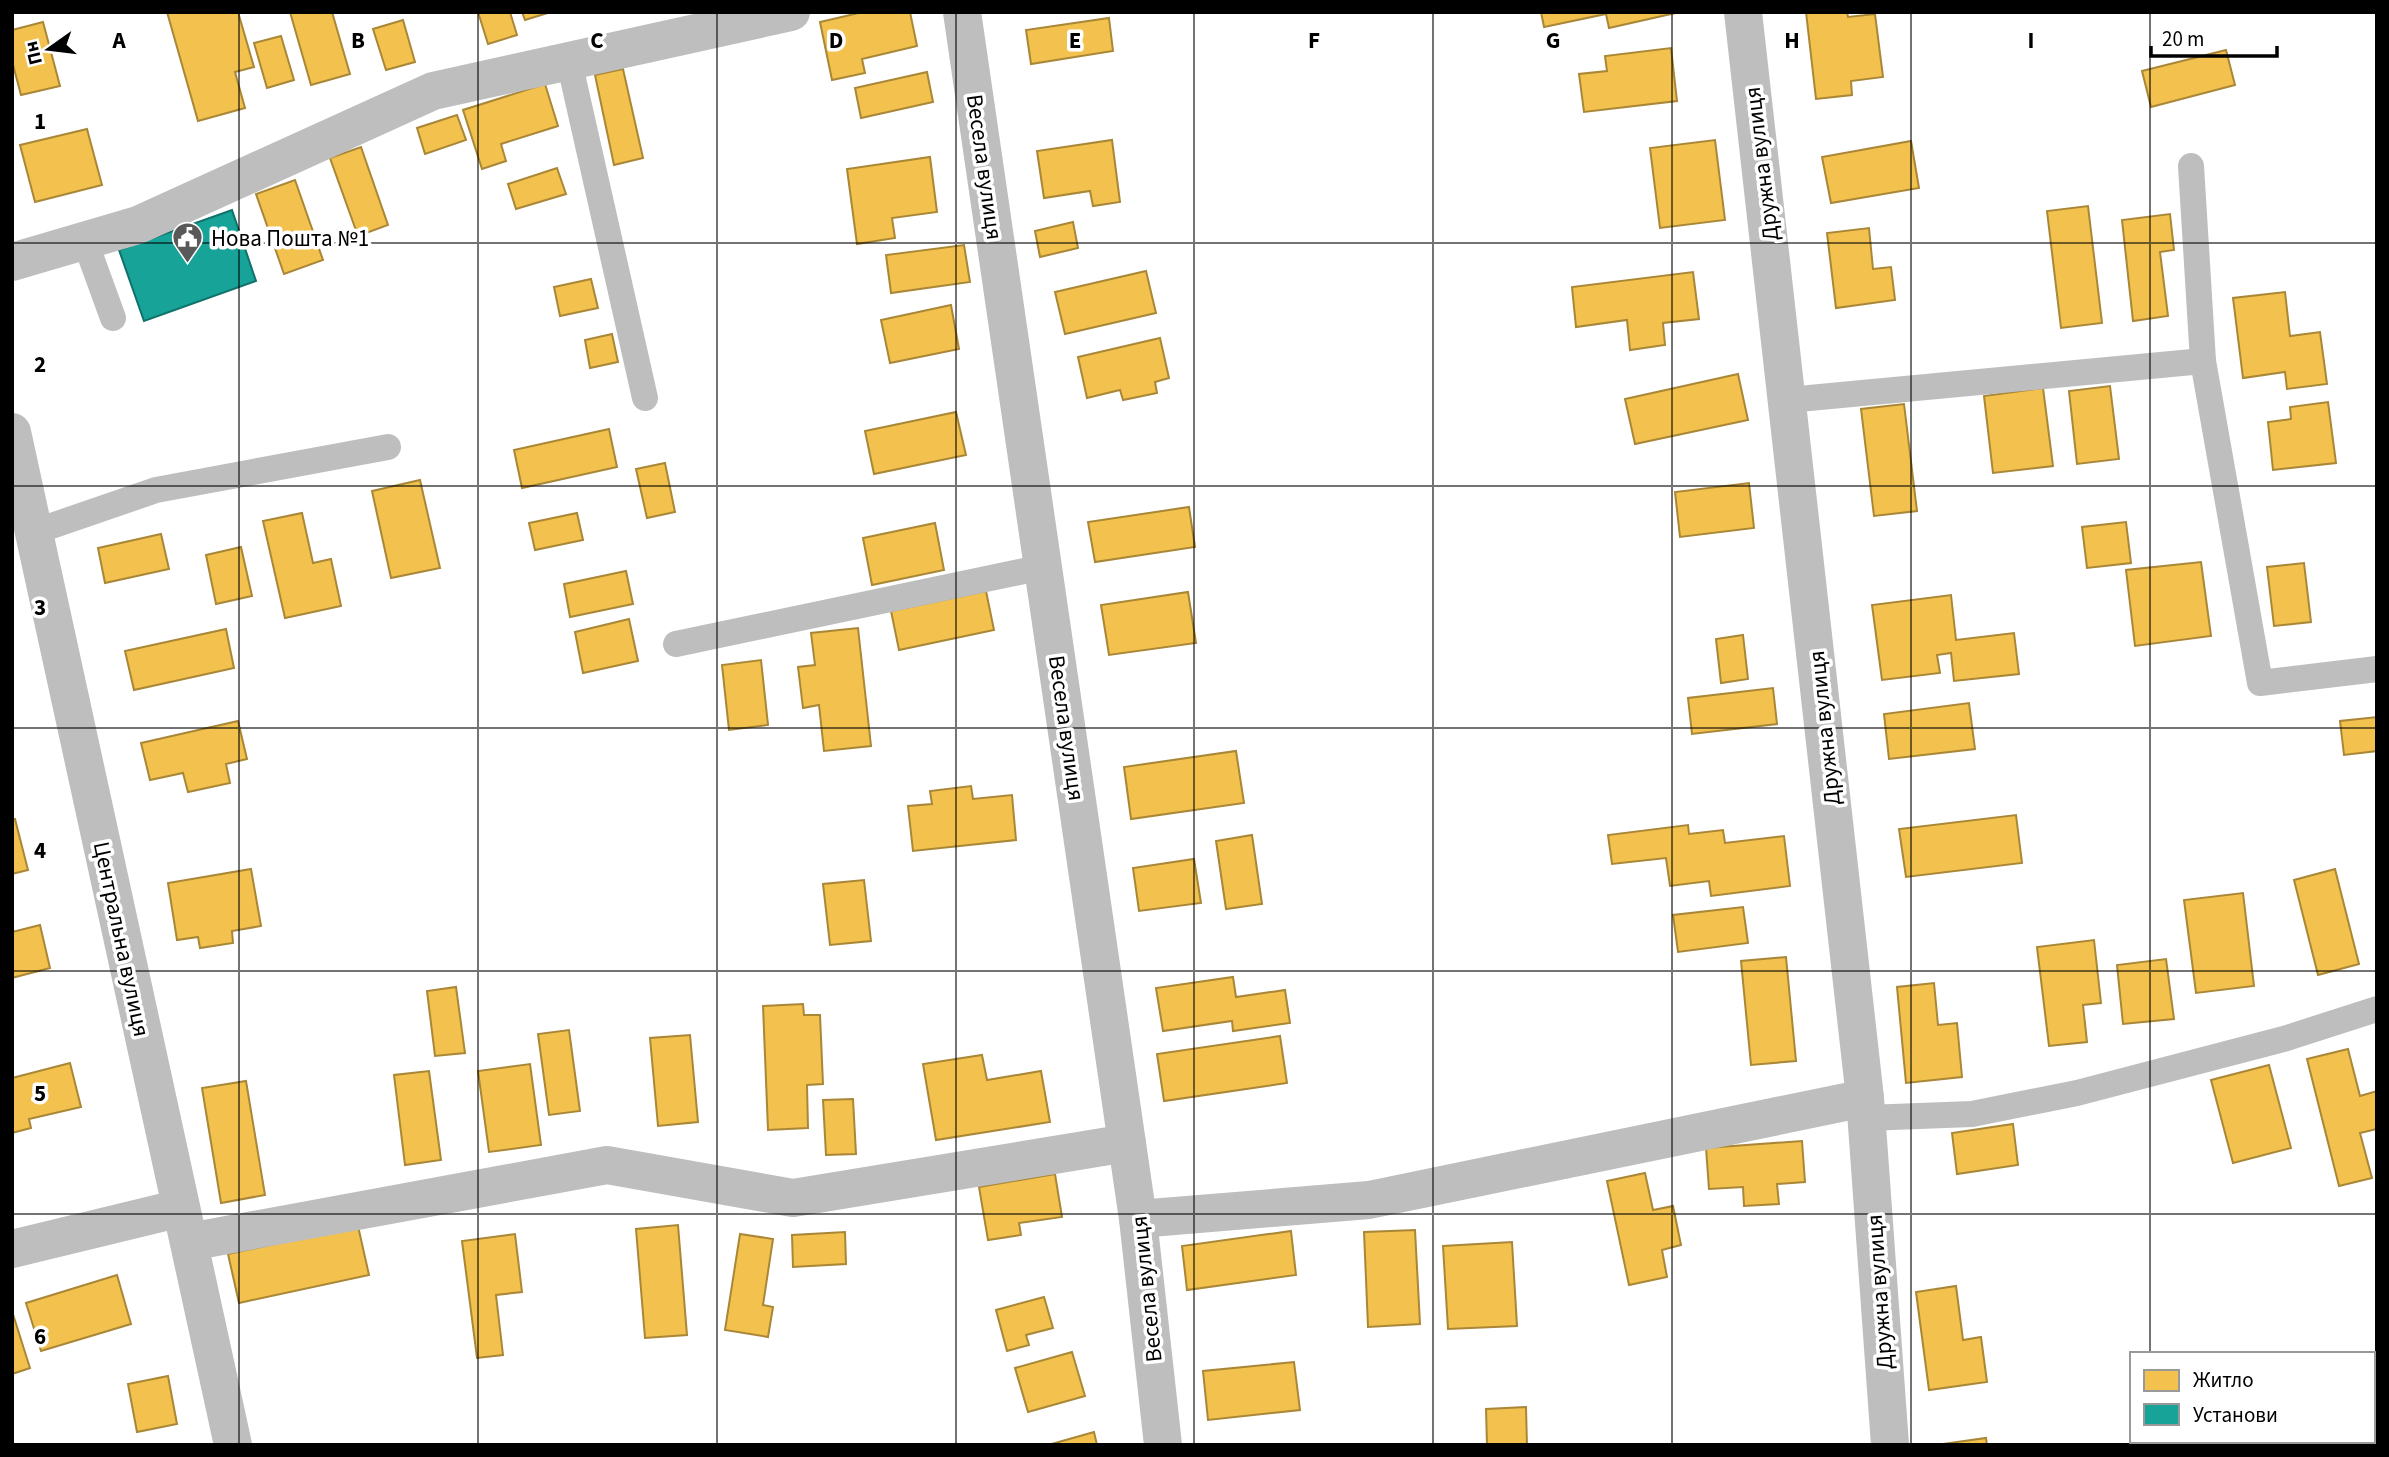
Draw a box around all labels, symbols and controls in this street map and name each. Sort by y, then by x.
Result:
north arrow [14,14,84,84]
scale bar [2151,14,2277,58]
text: A [111,24,126,57]
text: B [351,24,365,57]
text: C [590,24,604,57]
text: D [829,24,843,57]
text: E [1069,24,1081,57]
text: F [1308,24,1320,57]
text: G [1546,24,1560,57]
text: H [1784,24,1800,57]
text: I [2028,24,2034,57]
text: 20 m [2162,24,2204,54]
text: Пн [18,38,50,67]
street label: Дружна вулиця [1736,85,1787,243]
street label: Весела вулиця [958,92,1011,242]
text: 1 [34,105,46,138]
public building icon: Нова Пошта №1 [171,221,205,265]
place label: Нова Пошта №1 [211,222,369,255]
text: 2 [34,348,46,381]
text: 3 [34,591,46,624]
street label: Дружна вулиця [1800,649,1849,807]
street label: Весела вулиця [1040,653,1093,803]
text: 4 [34,834,46,867]
street label: Центральна вулиця [85,839,158,1040]
text: 5 [34,1077,46,1110]
street label: Дружна вулиця [1858,1213,1901,1371]
street label: Весела вулиця [1122,1214,1171,1364]
text: 6 [34,1320,46,1353]
legend [2130,1352,2375,1443]
text: Житло [2193,1365,2254,1395]
text: Установи [2193,1400,2278,1430]

